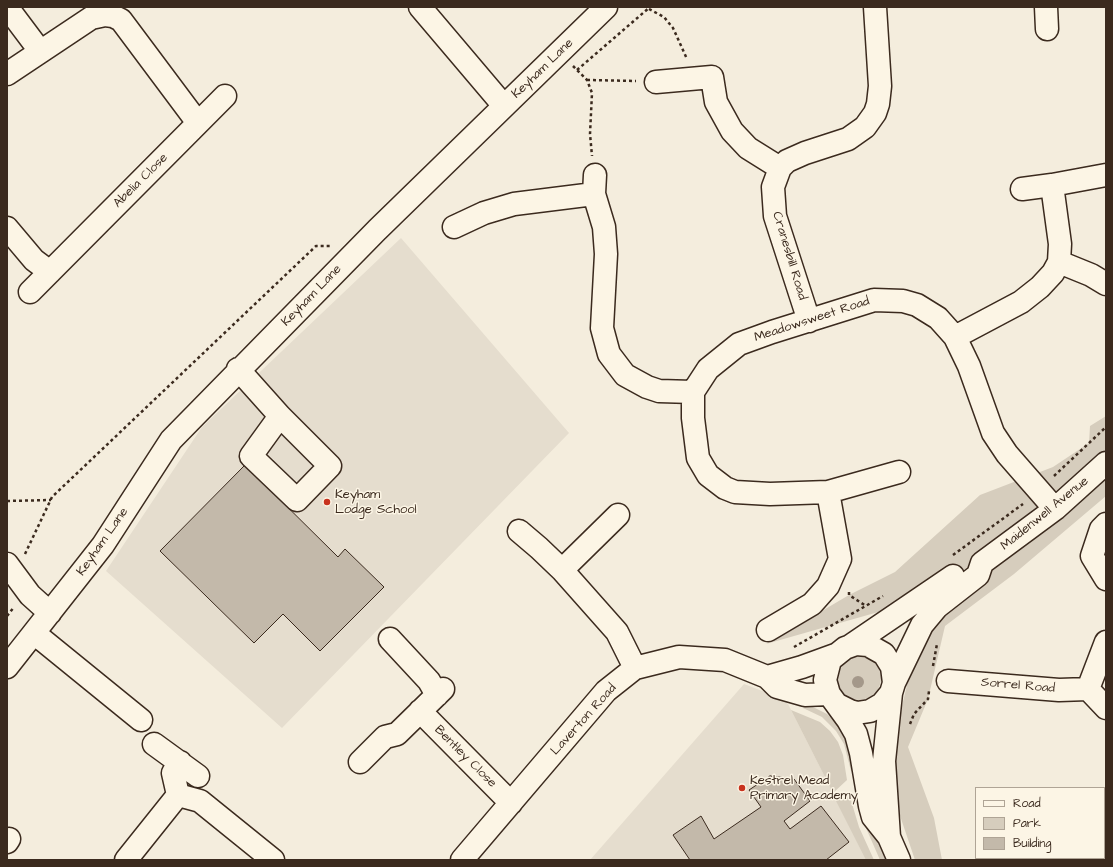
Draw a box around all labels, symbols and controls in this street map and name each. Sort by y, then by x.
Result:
street label: Keyham Lane [509,36,577,102]
street label: Abelia Close [111,151,171,211]
street label: Cranesbill Road [768,210,810,302]
street label: Keyham Lane [279,262,345,330]
street label: Meadowsweet Road [752,294,872,346]
street label: Maidenwell Avenue [998,474,1092,554]
place label: Keyham Lodge School [335,487,417,518]
marker: Keyham Lodge School [322,497,332,507]
street label: Keyham Lane [74,505,132,579]
street label: Sorrel Road [980,675,1056,697]
street label: Laverton Road [548,681,620,759]
street label: Bentley Close [431,723,499,791]
place label: Kestrel Mead Primary Academy [750,773,858,804]
marker: Kestrel Mead Primary Academy [737,783,747,793]
legend [975,787,1105,859]
text: Road [1013,795,1041,812]
text: Park [1013,815,1041,832]
text: Building [1013,835,1051,852]

